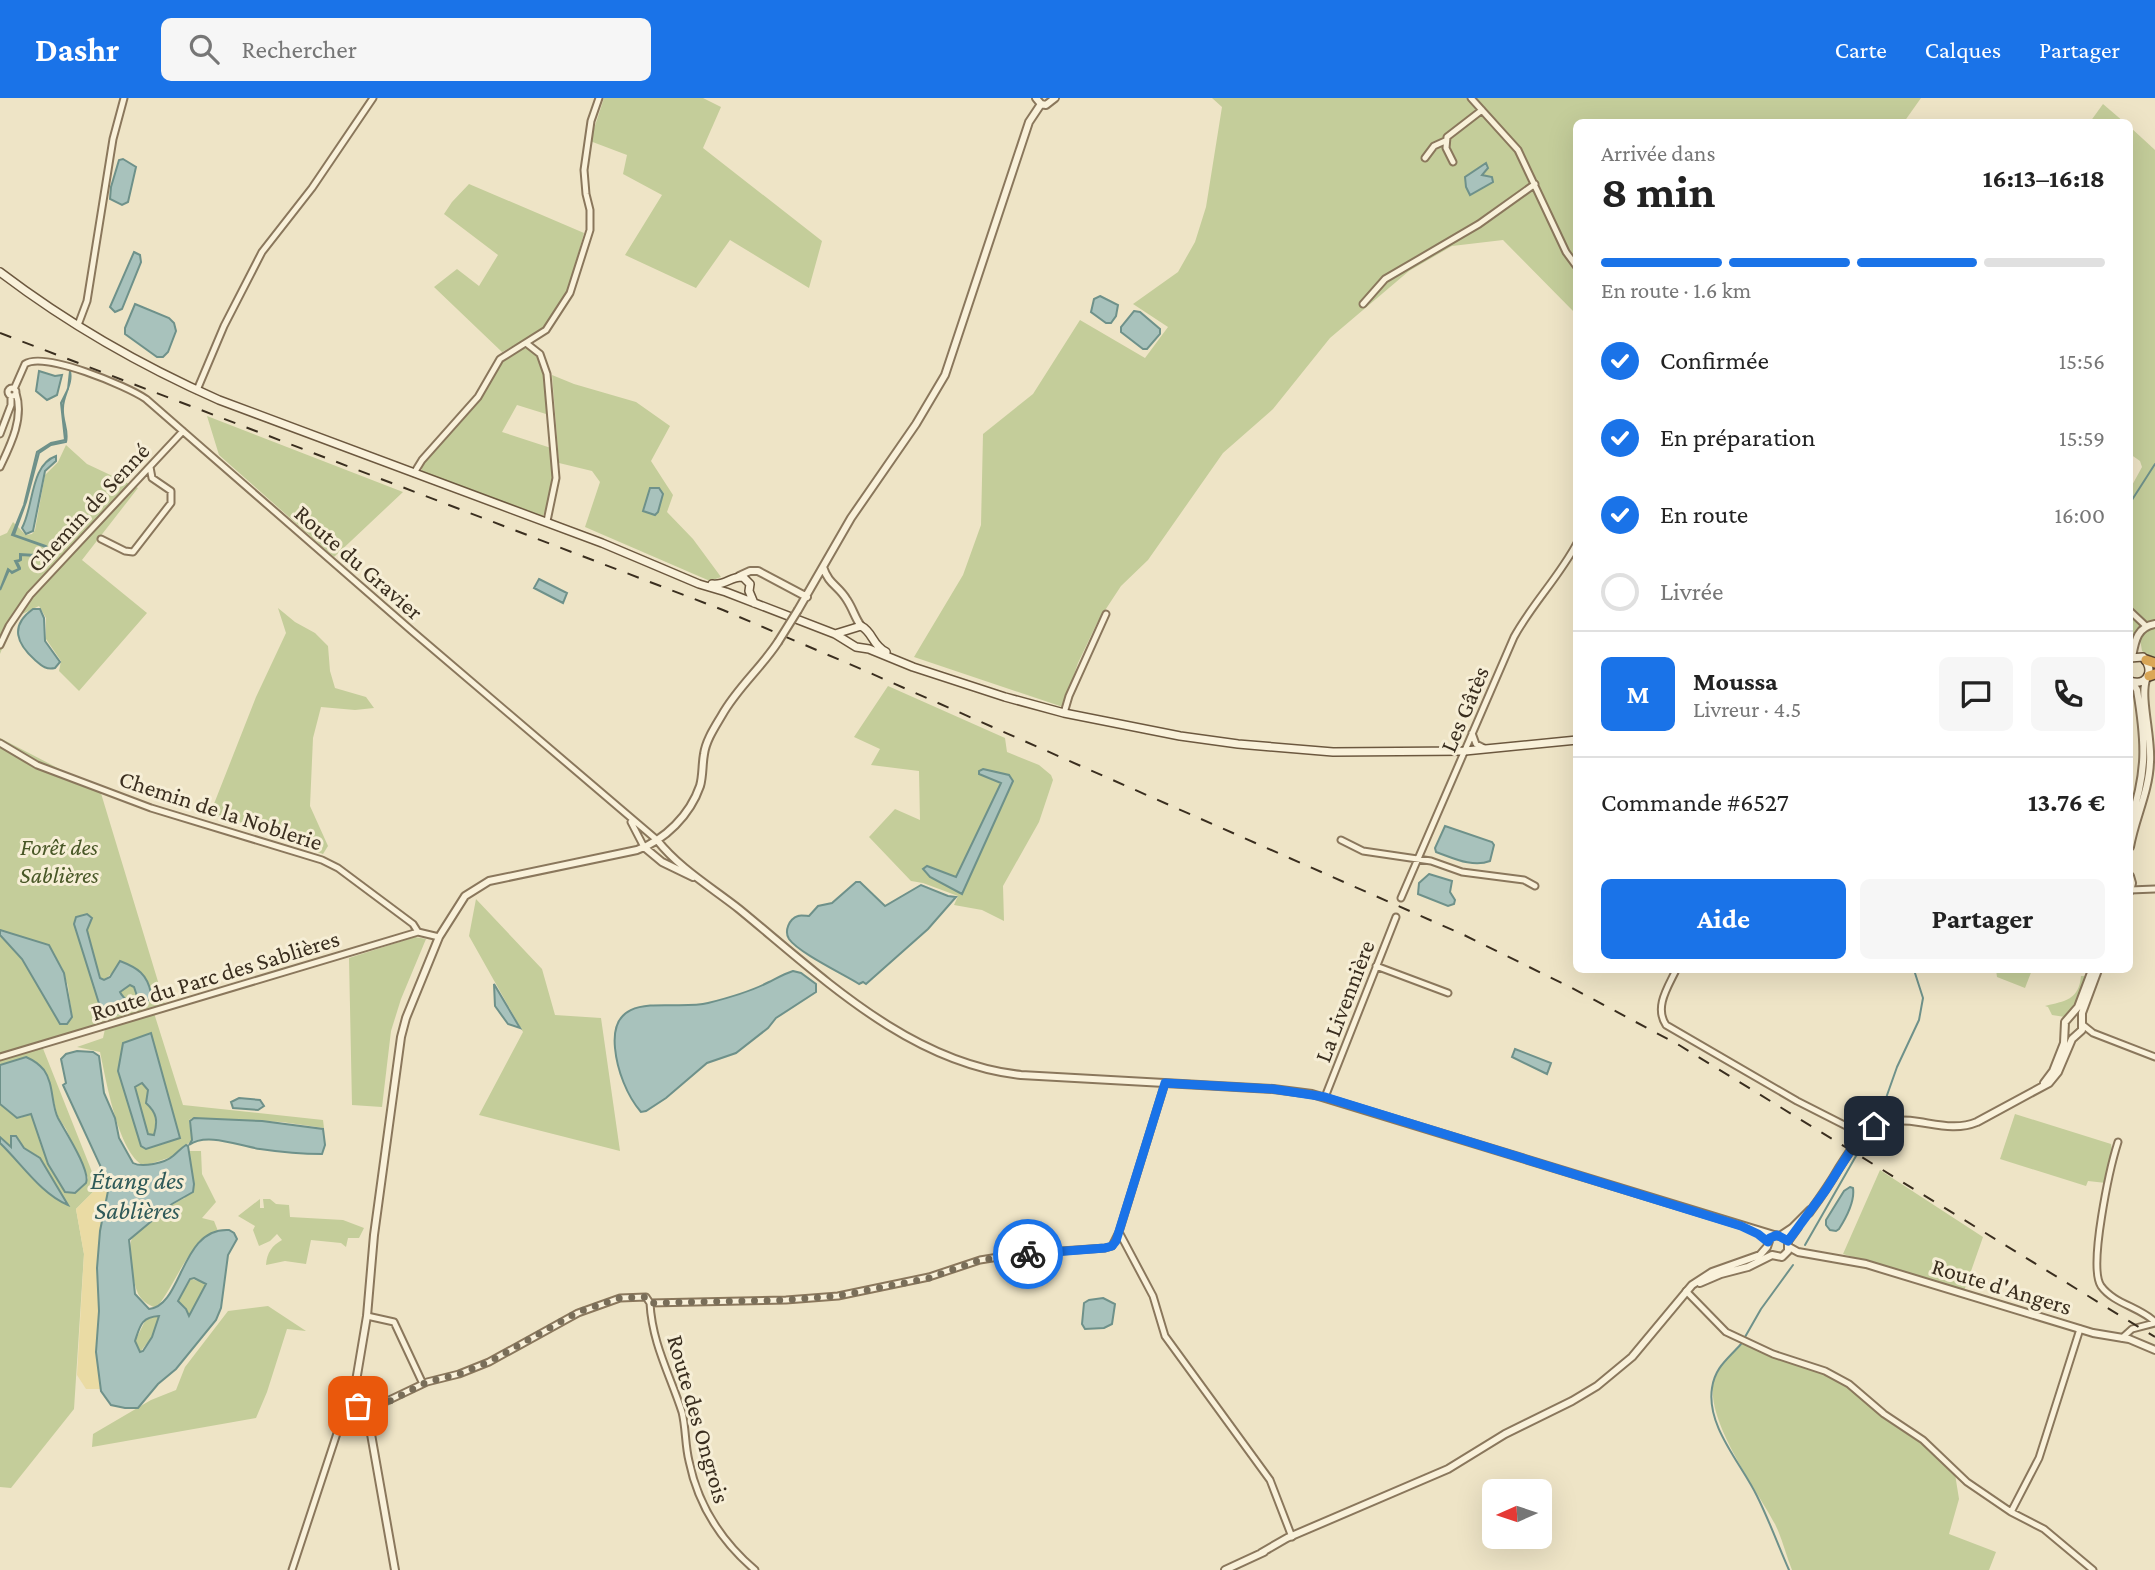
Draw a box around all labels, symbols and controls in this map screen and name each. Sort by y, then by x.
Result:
search box [161,18,651,81]
icon: search [185,30,223,68]
text: Dashr [35,31,119,68]
text: Rechercher [241,35,357,64]
text: Carte [1835,36,1887,63]
text: Calques [1925,36,2001,63]
text: Partager [2039,36,2120,63]
text: Arrivée dans [1601,140,1716,166]
text: 16:13–16:18 [1983,164,2105,193]
text: 8 min [1601,166,1715,217]
text: En route · 1.6 km [1601,277,1751,303]
icon: check [1601,342,1639,380]
text: Confirmée [1660,346,1769,375]
text: 15:56 [2059,348,2105,374]
icon: check [1601,419,1639,457]
text: En préparation [1660,423,1815,452]
text: 15:59 [2059,425,2105,451]
street label: Chemin de Senné [21,437,155,577]
icon: check [1601,496,1639,534]
street label: Route du Gravier [289,499,429,625]
text: En route [1660,500,1748,529]
text: 16:00 [2054,502,2105,528]
text: Livrée [1660,577,1723,606]
button: chat [1939,657,2013,731]
button: phone [2031,657,2105,731]
street label: Les Gâtès [1434,662,1494,756]
text: Moussa [1693,667,1778,696]
text: M [1627,680,1649,709]
text: Livreur · 4.5 [1693,696,1801,722]
street label: Chemin de la Noblerie [116,764,326,856]
text: Commande #6527 [1601,788,1789,817]
text: 13.76 € [2028,788,2105,817]
park label: Forêt des Sablières [19,833,99,888]
button: Aide [1601,879,1846,959]
button: Partager [1860,879,2105,959]
street label: Route du Parc des Sablières [87,924,343,1026]
street label: La Livennière [1308,936,1380,1066]
pin [1844,1096,1904,1156]
icon: home [1855,1107,1893,1145]
water label: Étang des Sablières [90,1166,184,1225]
courier [993,1219,1063,1289]
icon: bike [1009,1235,1047,1273]
street label: Route d'Angers [1929,1252,2075,1320]
street label: Route des Ongrois [662,1332,736,1506]
pin [328,1376,388,1436]
icon: bag [339,1387,377,1425]
north arrow [1482,1479,1552,1549]
map controls [1482,1479,1552,1549]

